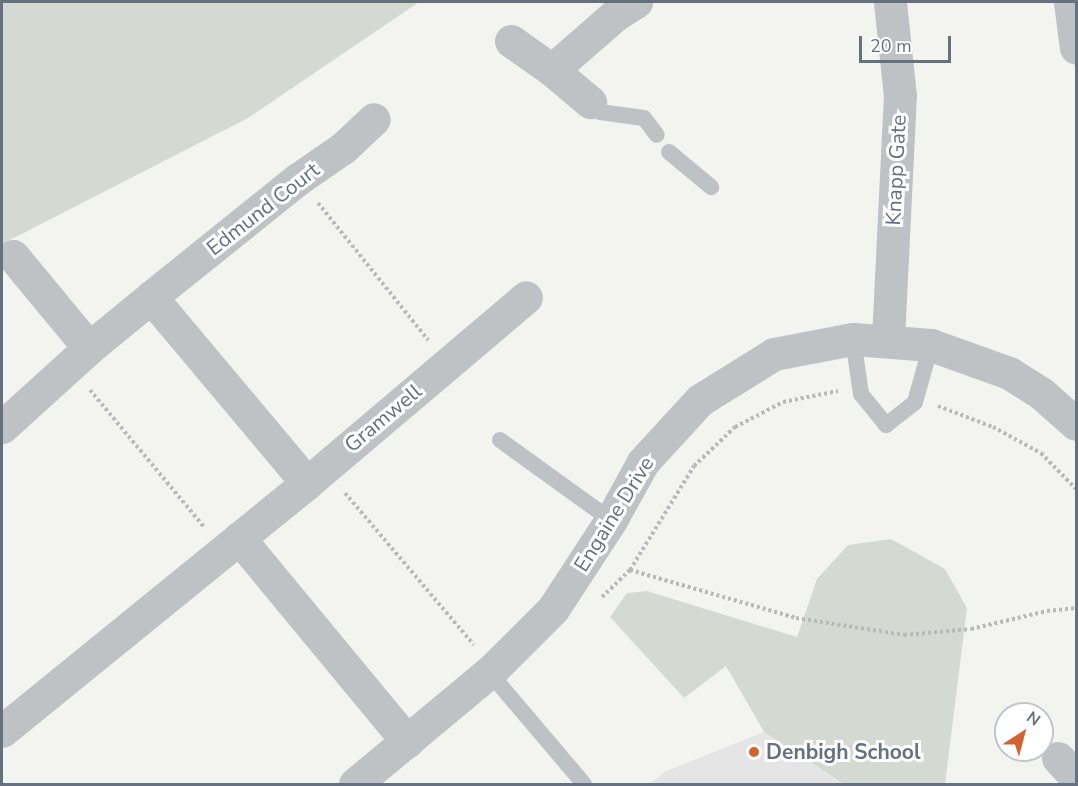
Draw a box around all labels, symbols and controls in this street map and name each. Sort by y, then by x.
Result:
scale bar [862,24,954,62]
text: 20 m [870,34,912,58]
street label: Knapp Gate [881,114,911,226]
street label: Edmund Court [202,157,324,261]
street label: Gramwell [339,379,427,457]
street label: Engaine Drive [569,452,659,576]
north arrow [994,702,1054,762]
text: N [1022,707,1045,731]
place label: Denbigh School [766,739,921,765]
marker: Denbigh School [747,745,761,759]

